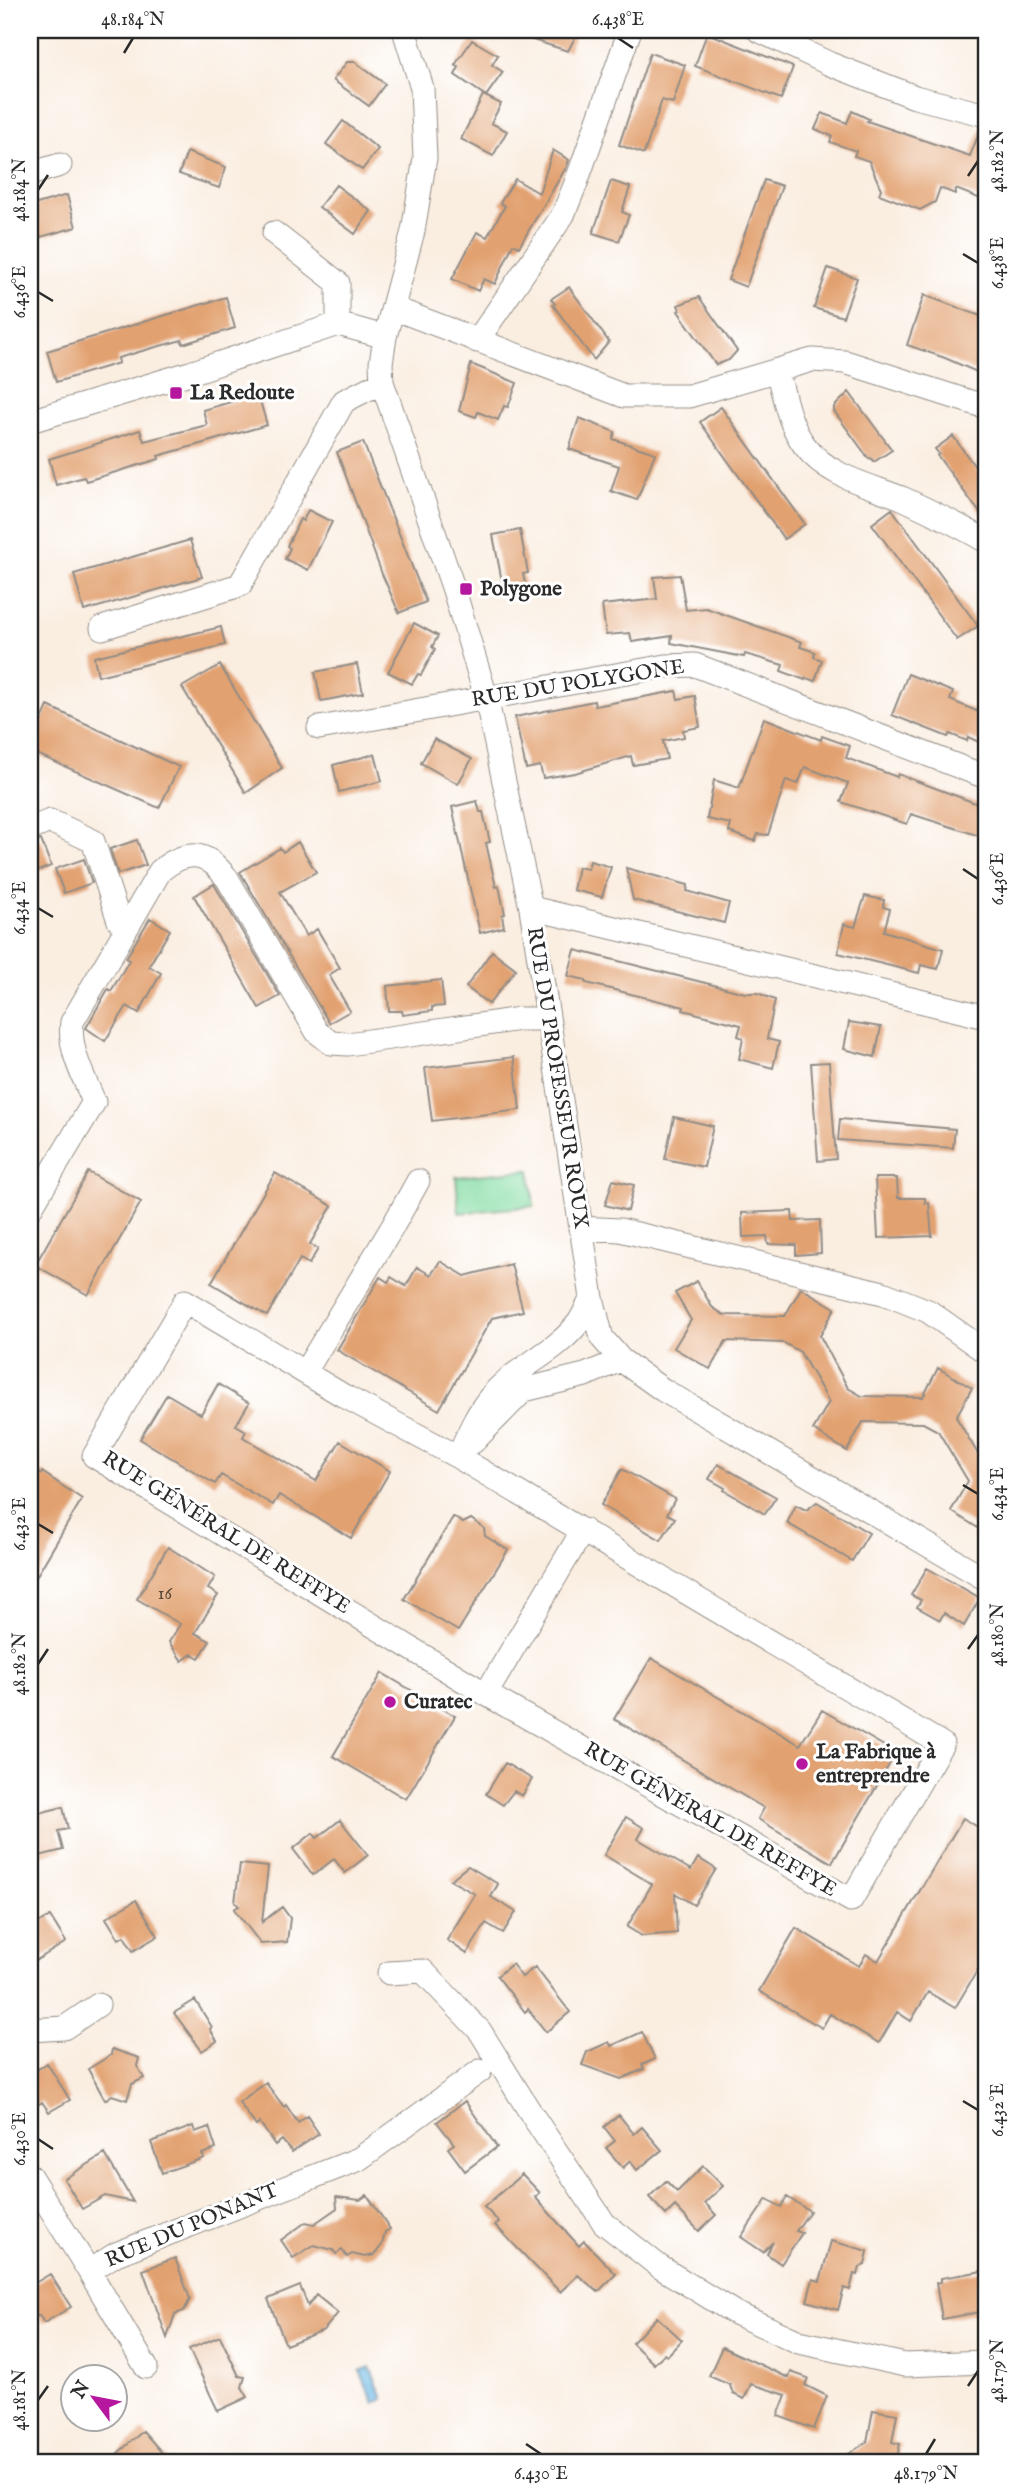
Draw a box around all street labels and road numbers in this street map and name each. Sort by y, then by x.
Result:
street label: RUE DU POLYGONE [470,654,686,714]
street label: RUE DU PROFESSEUR ROUX [520,925,594,1231]
street label: RUE GÉNÉRAL DE REFFYE [97,1444,356,1621]
street label: RUE GÉNÉRAL DE REFFYE [579,1736,842,1904]
street label: RUE DU PONANT [101,2177,283,2275]

